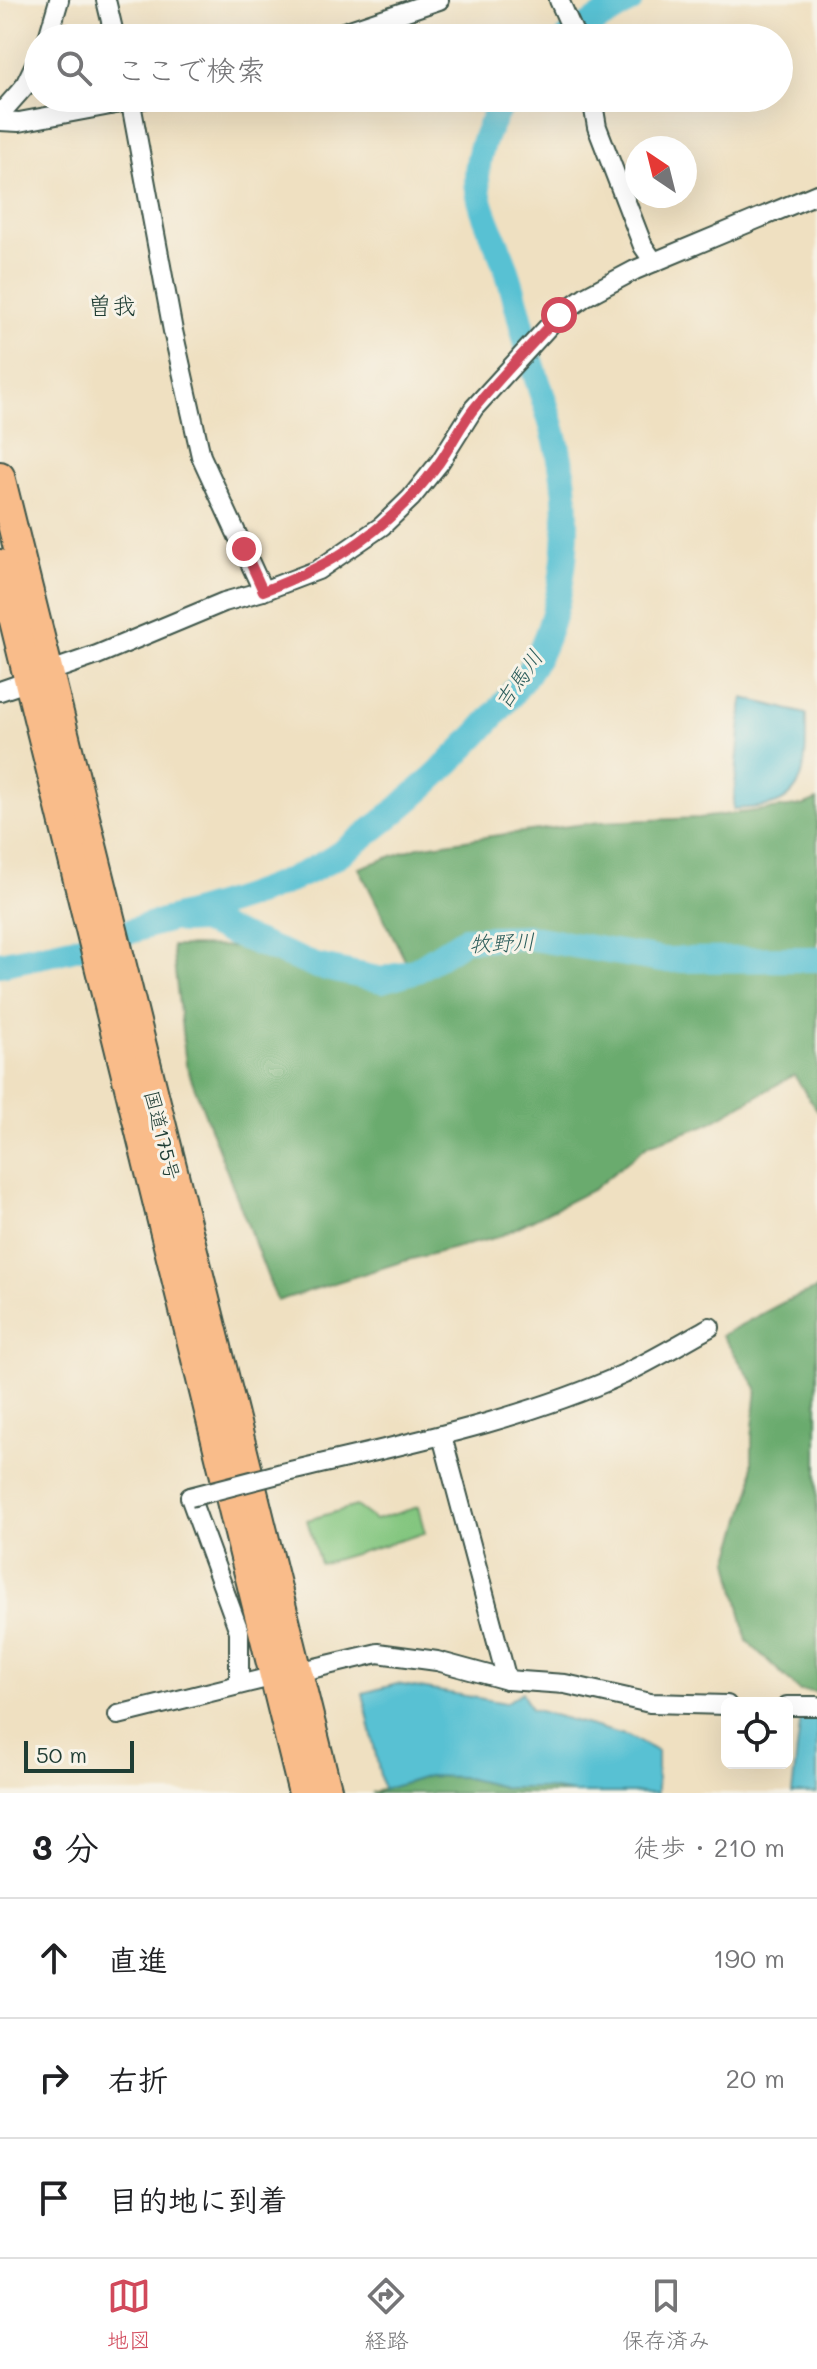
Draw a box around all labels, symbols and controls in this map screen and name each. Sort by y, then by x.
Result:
search box [24,24,793,112]
icon: search [52,46,96,90]
text: ここで検索 [116,49,266,89]
north arrow [625,136,697,208]
district label: 曽我 [88,289,136,320]
route start [541,297,577,333]
route end [226,531,262,567]
water label: 吉馬川 [487,644,549,714]
water label: 牧野川 [469,926,535,958]
street label: 国道175号 [139,1087,187,1183]
map controls [721,1697,793,1769]
button: locate [721,1697,793,1769]
scale bar [24,1737,134,1773]
text: 50 m [36,1740,87,1769]
text: 3 分 [32,1824,99,1869]
text: 徒歩 · 210 m [634,1830,785,1864]
icon: ahead [32,1936,76,1980]
text: 直進 [108,1939,168,1979]
text: 190 m [713,1941,785,1975]
icon: right [32,2056,76,2100]
text: 右折 [108,2059,168,2099]
text: 20 m [725,2061,785,2095]
icon: arrive [32,2176,76,2220]
text: 目的地に到着 [108,2179,288,2219]
tab: 地図 [107,2274,151,2354]
tab: 経路 [364,2274,408,2354]
tab: 保存済み [622,2274,710,2354]

